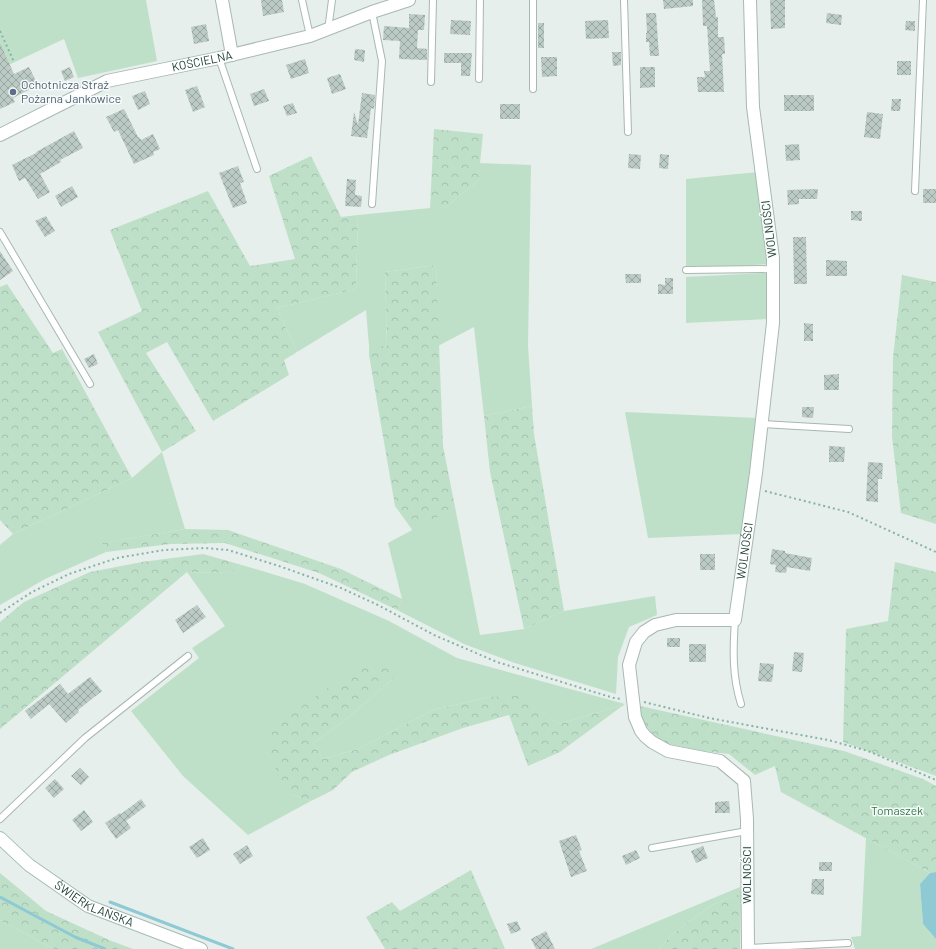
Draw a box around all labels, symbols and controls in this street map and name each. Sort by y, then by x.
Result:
street label: KOŚCIELNA [170,47,234,74]
place label: Ochotnicza Straż Pożarna Jankowice [21,77,121,105]
marker: Ochotnicza Straż Pożarna Jankowice [8,87,18,97]
street label: WOLNOŚCI [758,200,778,259]
street label: WOLNOŚCI [733,521,755,580]
park label: Tomaszek [871,803,923,817]
street label: WOLNOŚCI [739,846,753,904]
street label: ŚWIERKLAŃSKA [52,877,136,929]

